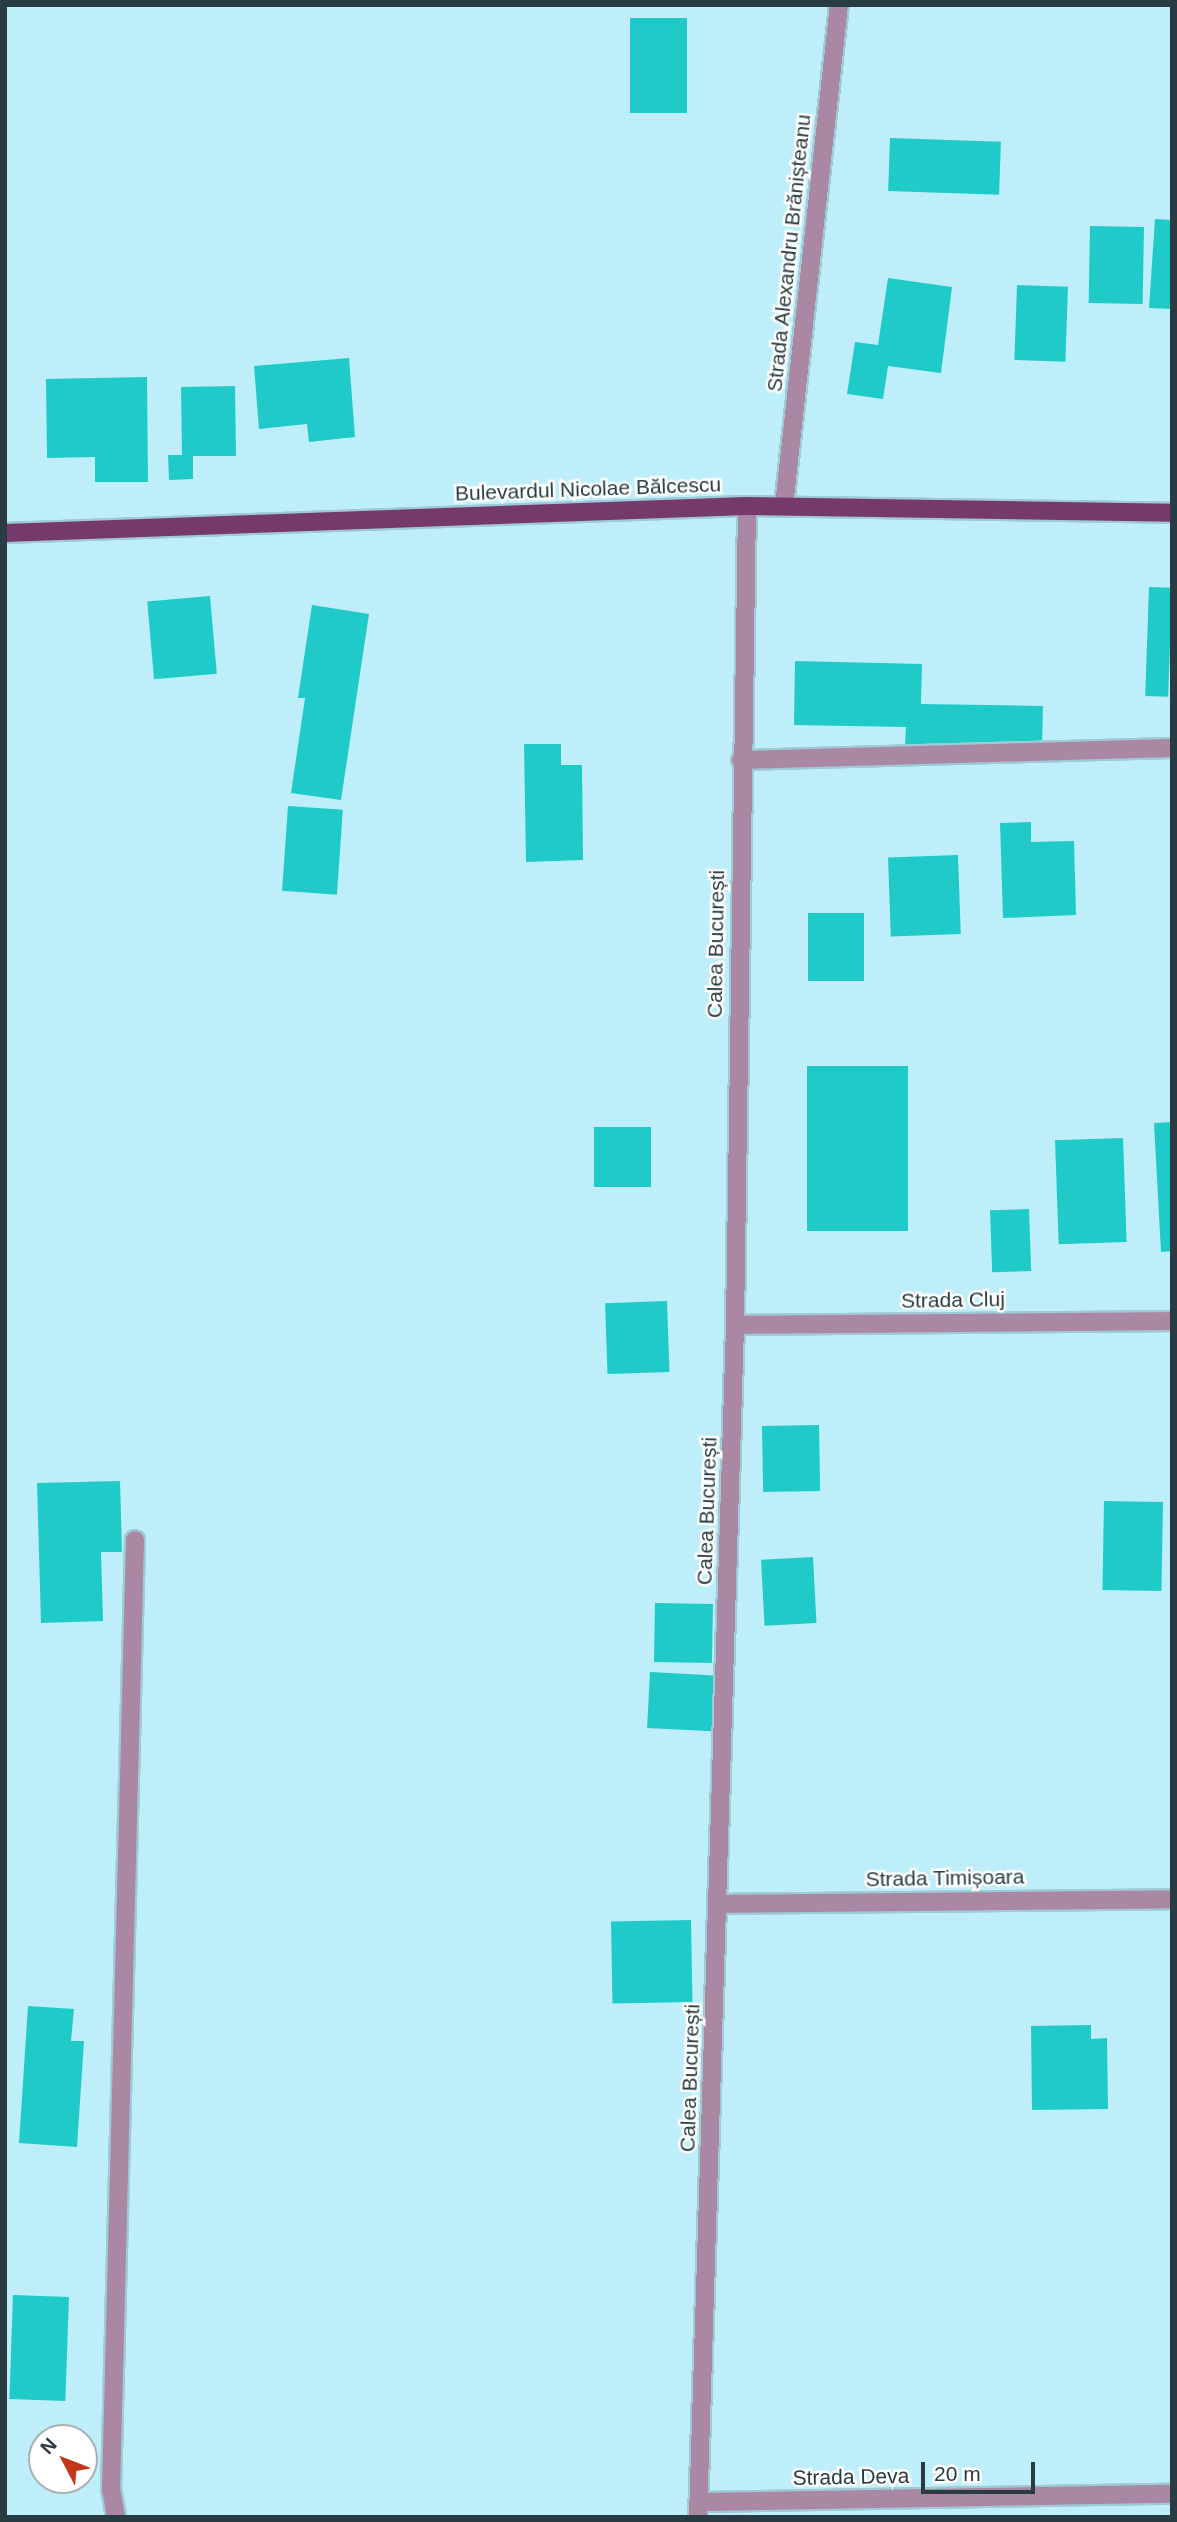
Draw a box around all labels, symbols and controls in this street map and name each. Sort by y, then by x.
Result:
street label: Strada Alexandru Brănișteanu [762,112,816,394]
street label: Bulevardul Nicolae Bălcescu [455,472,721,506]
street label: Calea București [702,870,730,1018]
street label: Strada Cluj [901,1286,1005,1314]
street label: Calea București [692,1436,722,1586]
street label: Strada Timișoara [865,1864,1025,1892]
street label: Calea București [675,2003,705,2153]
north arrow [28,2424,98,2494]
text: N [36,2434,61,2458]
scale bar [925,2448,1039,2492]
text: 20 m [934,2462,981,2485]
street label: Strada Deva [792,2463,910,2491]

